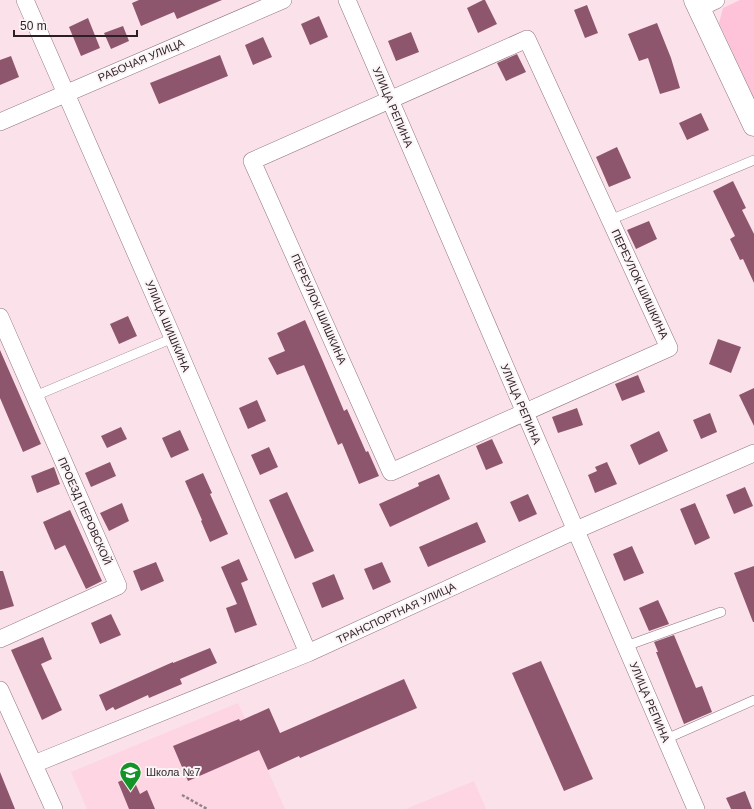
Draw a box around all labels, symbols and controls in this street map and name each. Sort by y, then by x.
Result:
scale bar [14,12,137,38]
text: 50 m [20,19,47,33]
street label: РАБОЧАЯ УЛИЦА [96,36,186,84]
street label: УЛИЦА РЕПИНА [371,65,416,150]
street label: ПЕРЕУЛОК ШИШКИНА [609,227,671,341]
street label: ПЕРЕУЛОК ШИШКИНА [289,252,349,367]
street label: УЛИЦА ШИШКИНА [143,279,193,374]
street label: УЛИЦА РЕПИНА [499,362,544,447]
street label: ПРОЕЗД ПЕРОВСКОЙ [56,455,114,567]
street label: ТРАНСПОРТНАЯ УЛИЦА [335,580,458,646]
street label: УЛИЦА РЕПИНА [628,660,673,745]
school or university icon: Школа №7 [118,759,144,792]
place label: Школа №7 [146,766,200,778]

